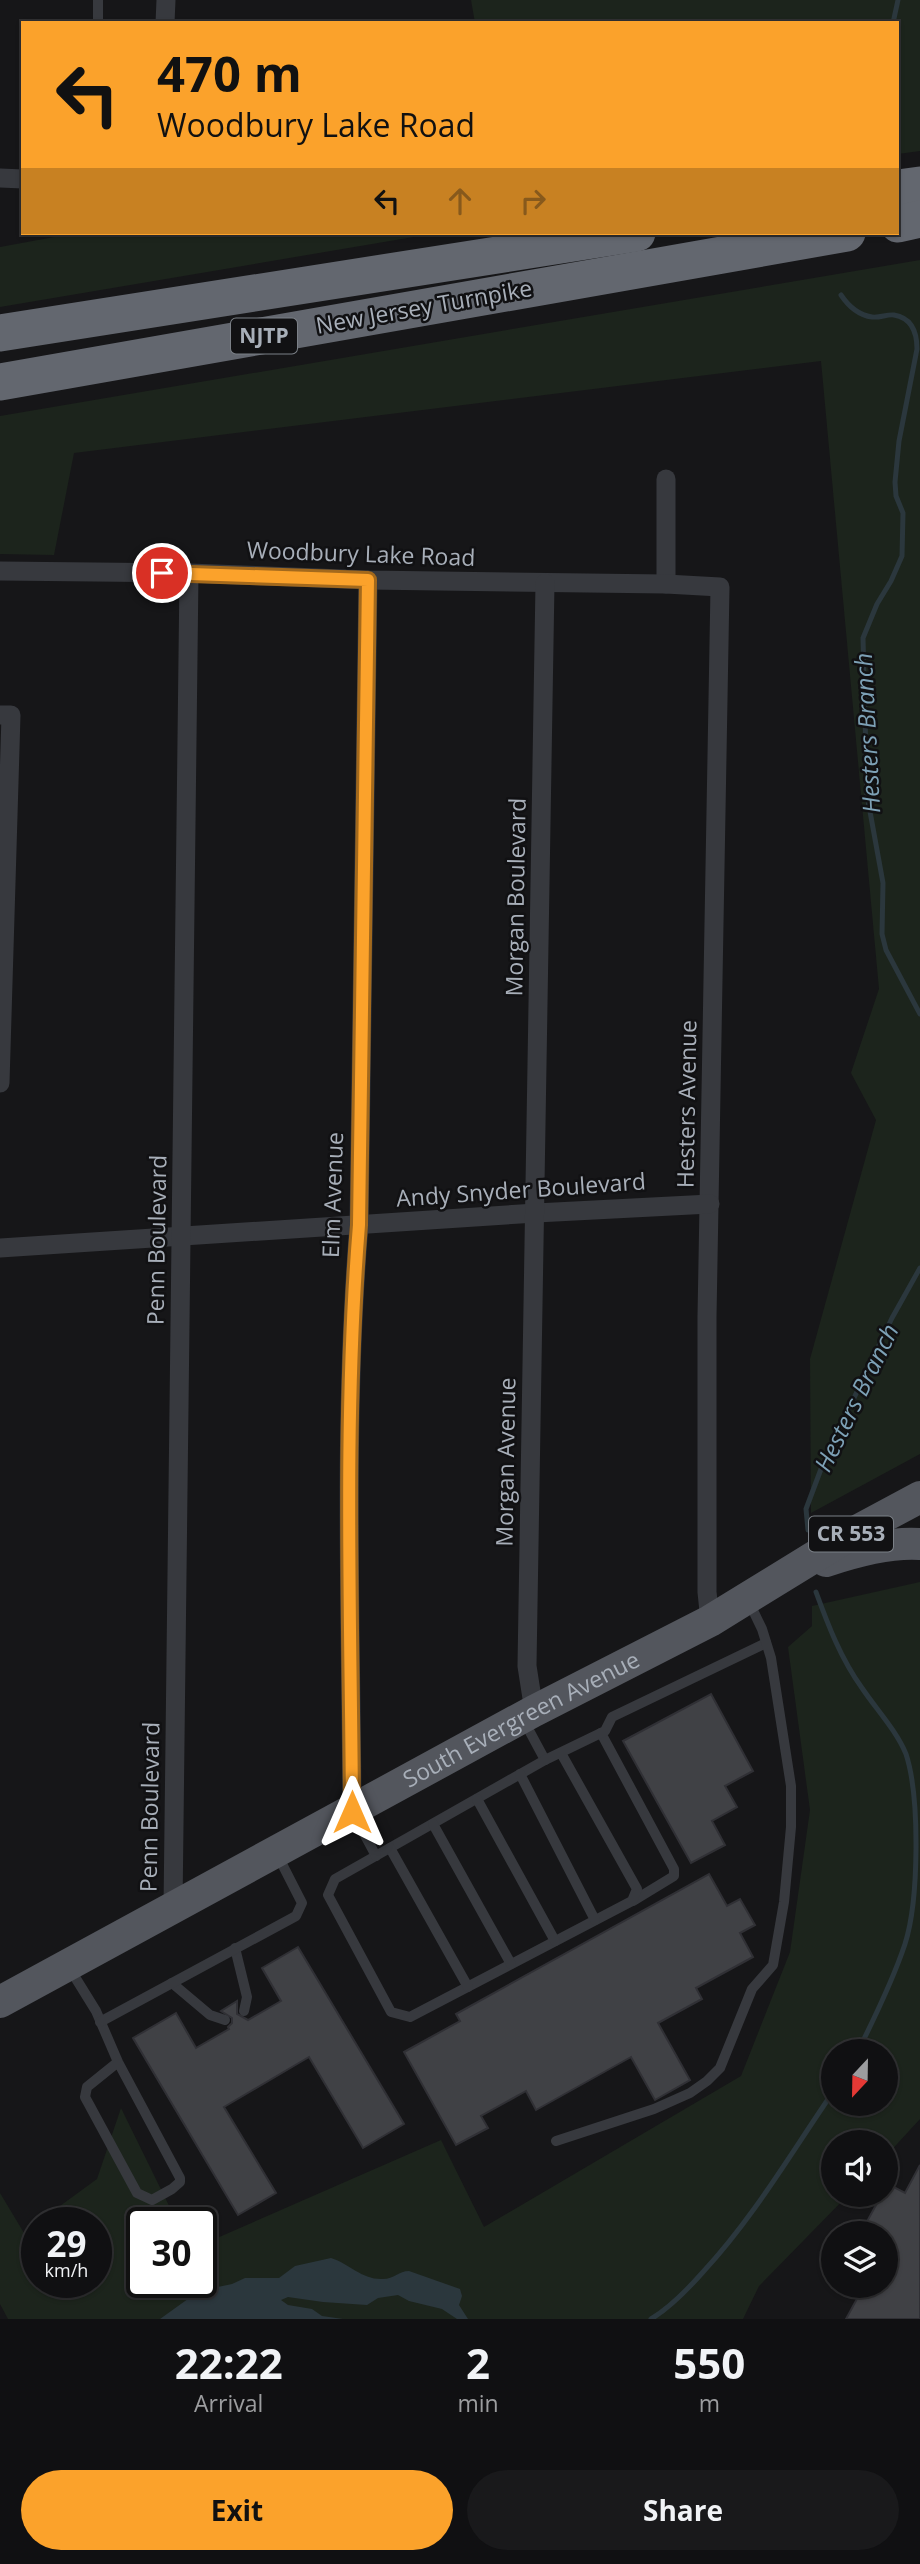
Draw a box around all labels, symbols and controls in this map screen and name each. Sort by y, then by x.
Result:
text: 470 m [157,40,302,106]
icon: left [42,49,133,140]
text: Woodbury Lake Road [157,103,475,146]
icon: left [368,182,406,220]
icon: ahead [441,182,479,220]
icon: right [514,182,552,220]
street label: New Jersey Turnpike [313,271,534,341]
road number: NJTP [231,318,297,354]
street label: Woodbury Lake Road [246,533,476,573]
pin [132,543,192,603]
icon: arrive [143,554,181,592]
water label: Hesters Branch [846,652,887,814]
street label: Morgan Boulevard [497,797,533,997]
street label: Hesters Avenue [669,1020,703,1188]
street label: Elm Avenue [314,1131,350,1258]
street label: Penn Boulevard [139,1155,173,1325]
street label: Andy Snyder Boulevard [395,1164,647,1214]
water label: Hesters Branch [806,1318,906,1477]
street label: Morgan Avenue [488,1377,522,1547]
road number: CR 553 [809,1516,893,1552]
street label: South Evergreen Avenue [397,1643,645,1794]
street label: Penn Boulevard [132,1722,166,1892]
position arrow [315,1775,389,1849]
north arrow [821,2039,898,2116]
map controls [821,2039,898,2298]
button: sound [821,2130,898,2207]
speed limit sign: 30 [126,2207,217,2298]
text: 29 [46,2220,87,2267]
button: layers [821,2221,898,2298]
text: km/h [45,2258,88,2282]
text: 22:22 [175,2334,283,2391]
text: 2 [466,2334,490,2391]
text: 550 [673,2334,745,2391]
text: Arrival [194,2387,263,2419]
text: min [457,2387,499,2419]
text: m [699,2387,720,2419]
button: Exit [21,2470,453,2550]
button: Share [467,2470,899,2550]

